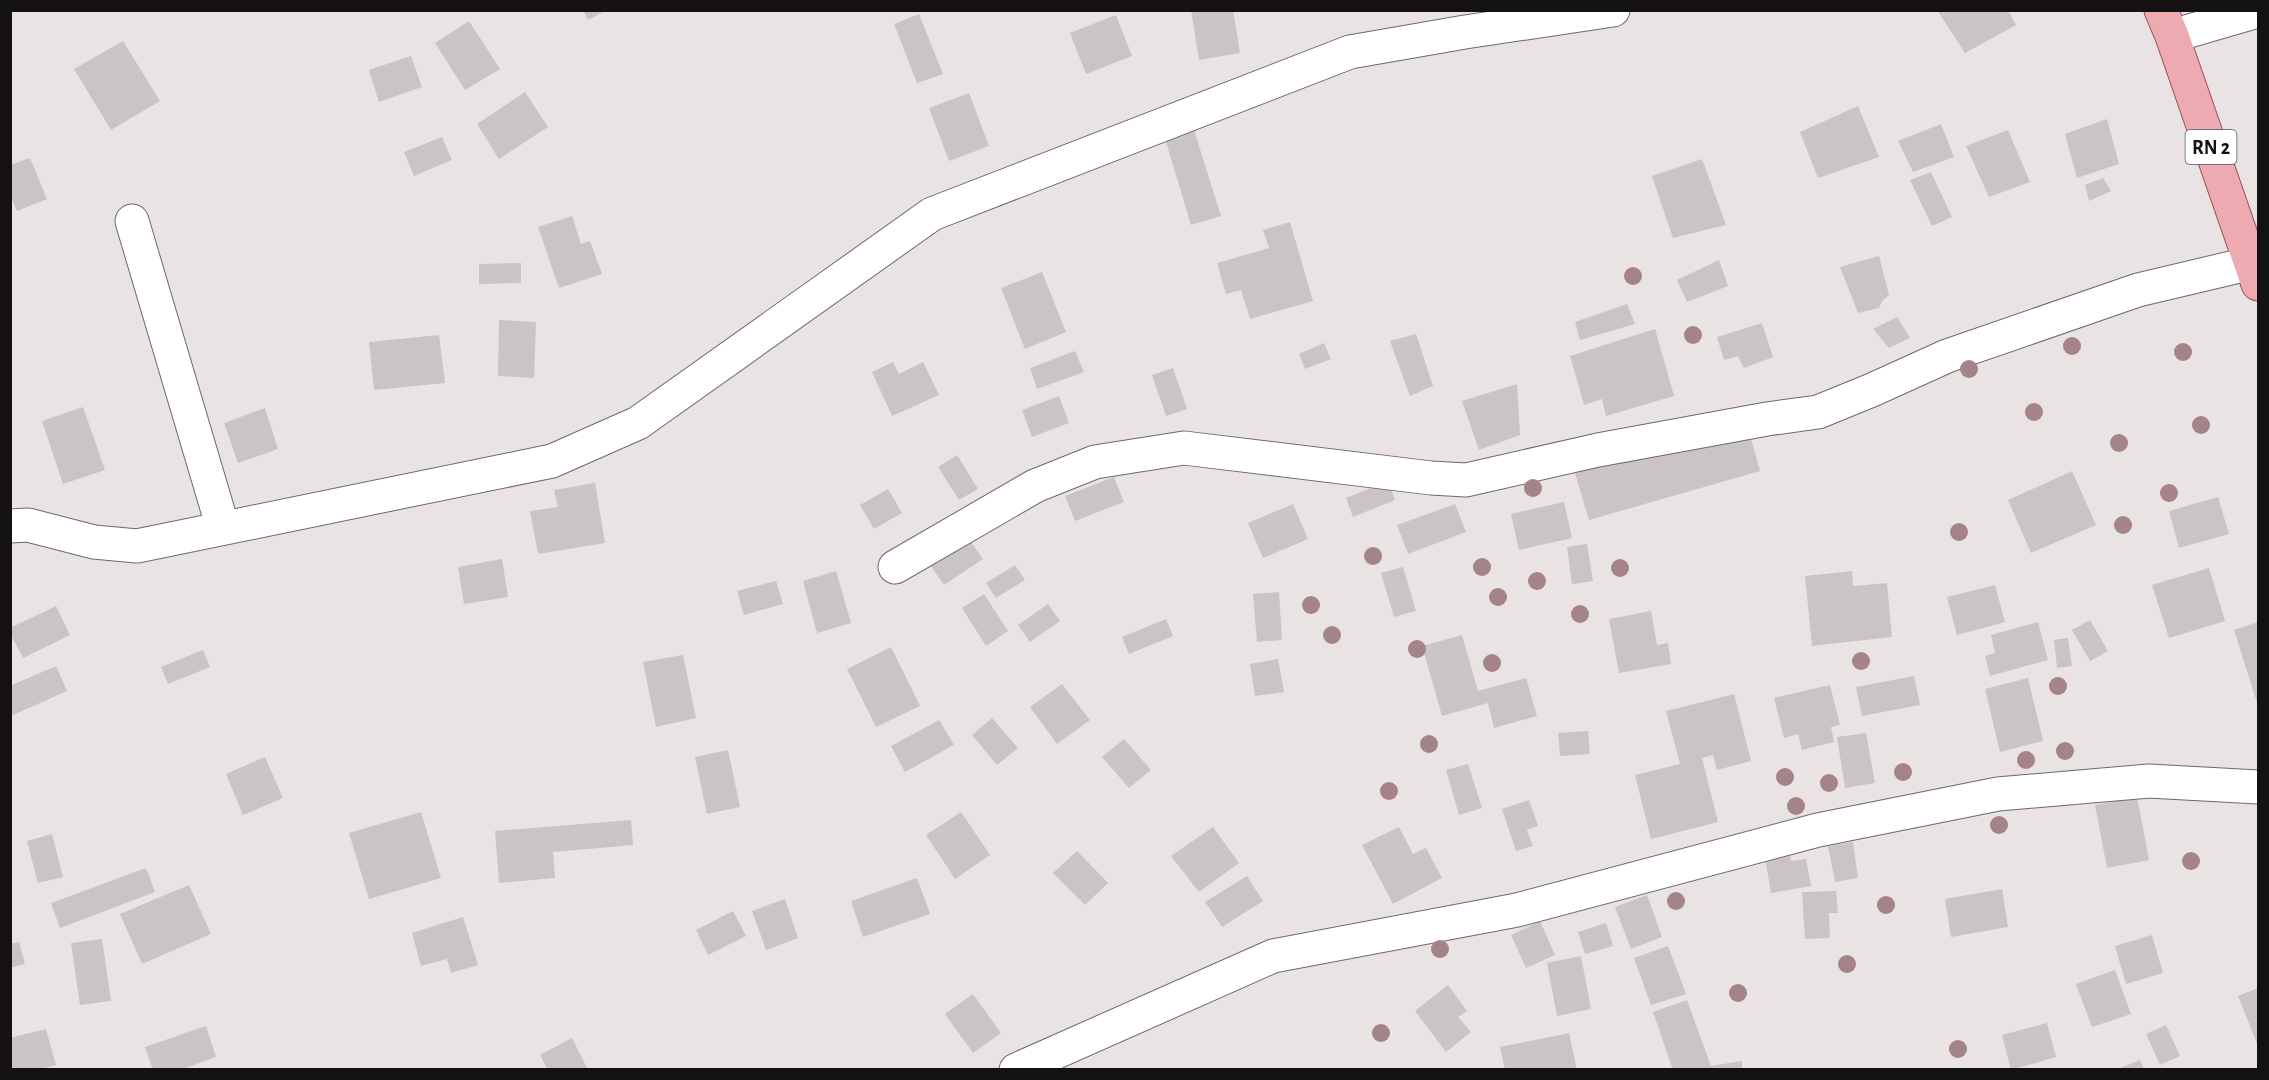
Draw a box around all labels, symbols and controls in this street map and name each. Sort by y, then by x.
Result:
road number: RN 2 [2186,130,2236,164]

